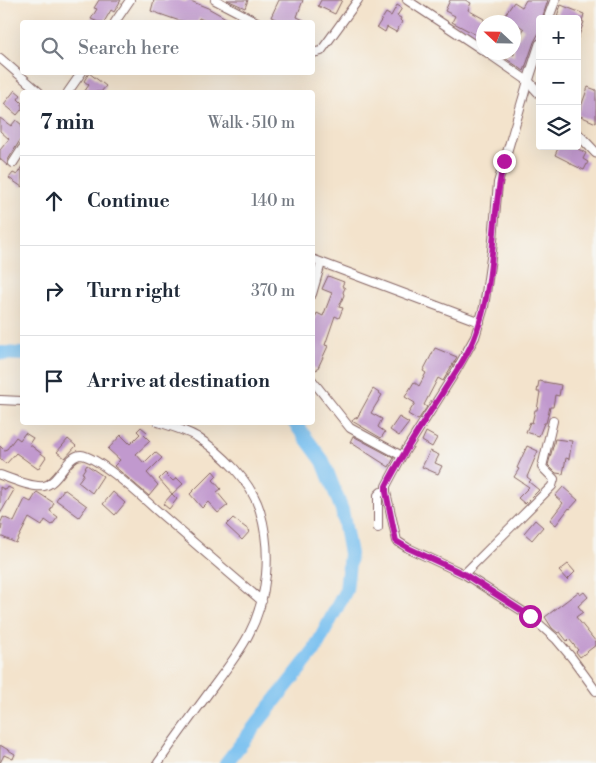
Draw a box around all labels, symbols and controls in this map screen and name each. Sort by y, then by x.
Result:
north arrow [476,15,521,60]
map controls [536,15,581,150]
button: + [536,15,581,60]
search box [20,20,315,75]
icon: search [38,34,66,62]
text: Search here [78,36,179,60]
button: − [536,60,581,105]
button: layers [536,105,581,150]
text: 7 min [40,110,94,136]
text: Walk · 510 m [208,113,295,133]
route end [493,150,516,173]
icon: ahead [40,187,68,215]
text: Continue [87,189,170,213]
text: 140 m [251,191,295,211]
icon: right [40,277,68,305]
text: Turn right [87,279,180,303]
text: 370 m [251,281,295,301]
icon: arrive [40,367,68,395]
text: Arrive at destination [87,369,270,393]
route start [519,605,542,628]

